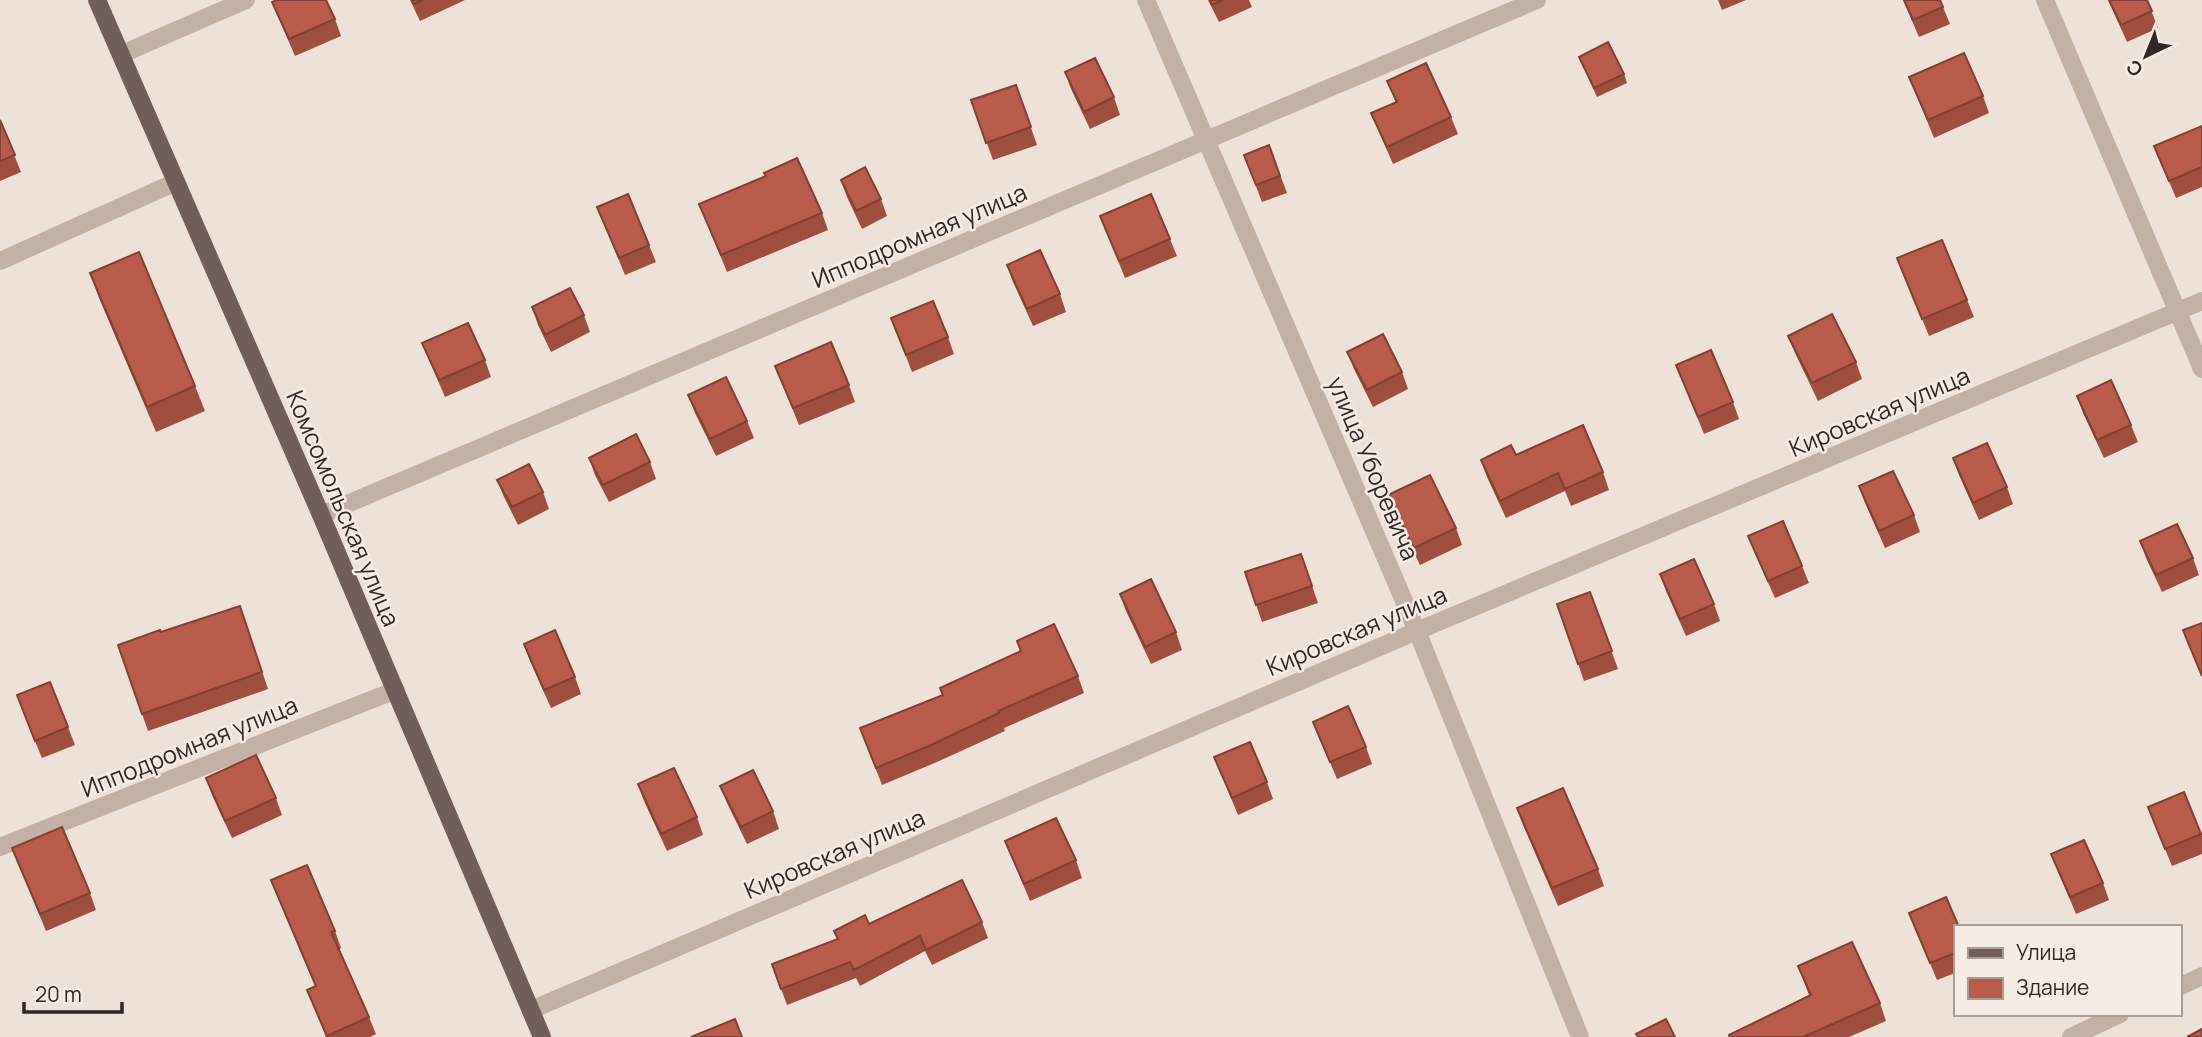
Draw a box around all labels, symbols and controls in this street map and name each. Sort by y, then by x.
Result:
north arrow [2111,21,2181,91]
text: С [2120,54,2148,83]
street label: Ипподромная улица [806,175,1032,295]
street label: Кировская улица [1783,358,1975,464]
street label: улица Уборевича [1320,371,1428,565]
street label: Комсомольская улица [279,385,409,631]
street label: Кировская улица [1260,577,1452,683]
street label: Ипподромная улица [76,687,302,805]
street label: Кировская улица [738,800,930,906]
legend [1954,925,2181,1016]
text: Улица [2016,938,2076,966]
scale bar [24,970,122,1014]
text: Здание [2016,973,2089,1001]
text: 20 m [35,980,82,1008]

